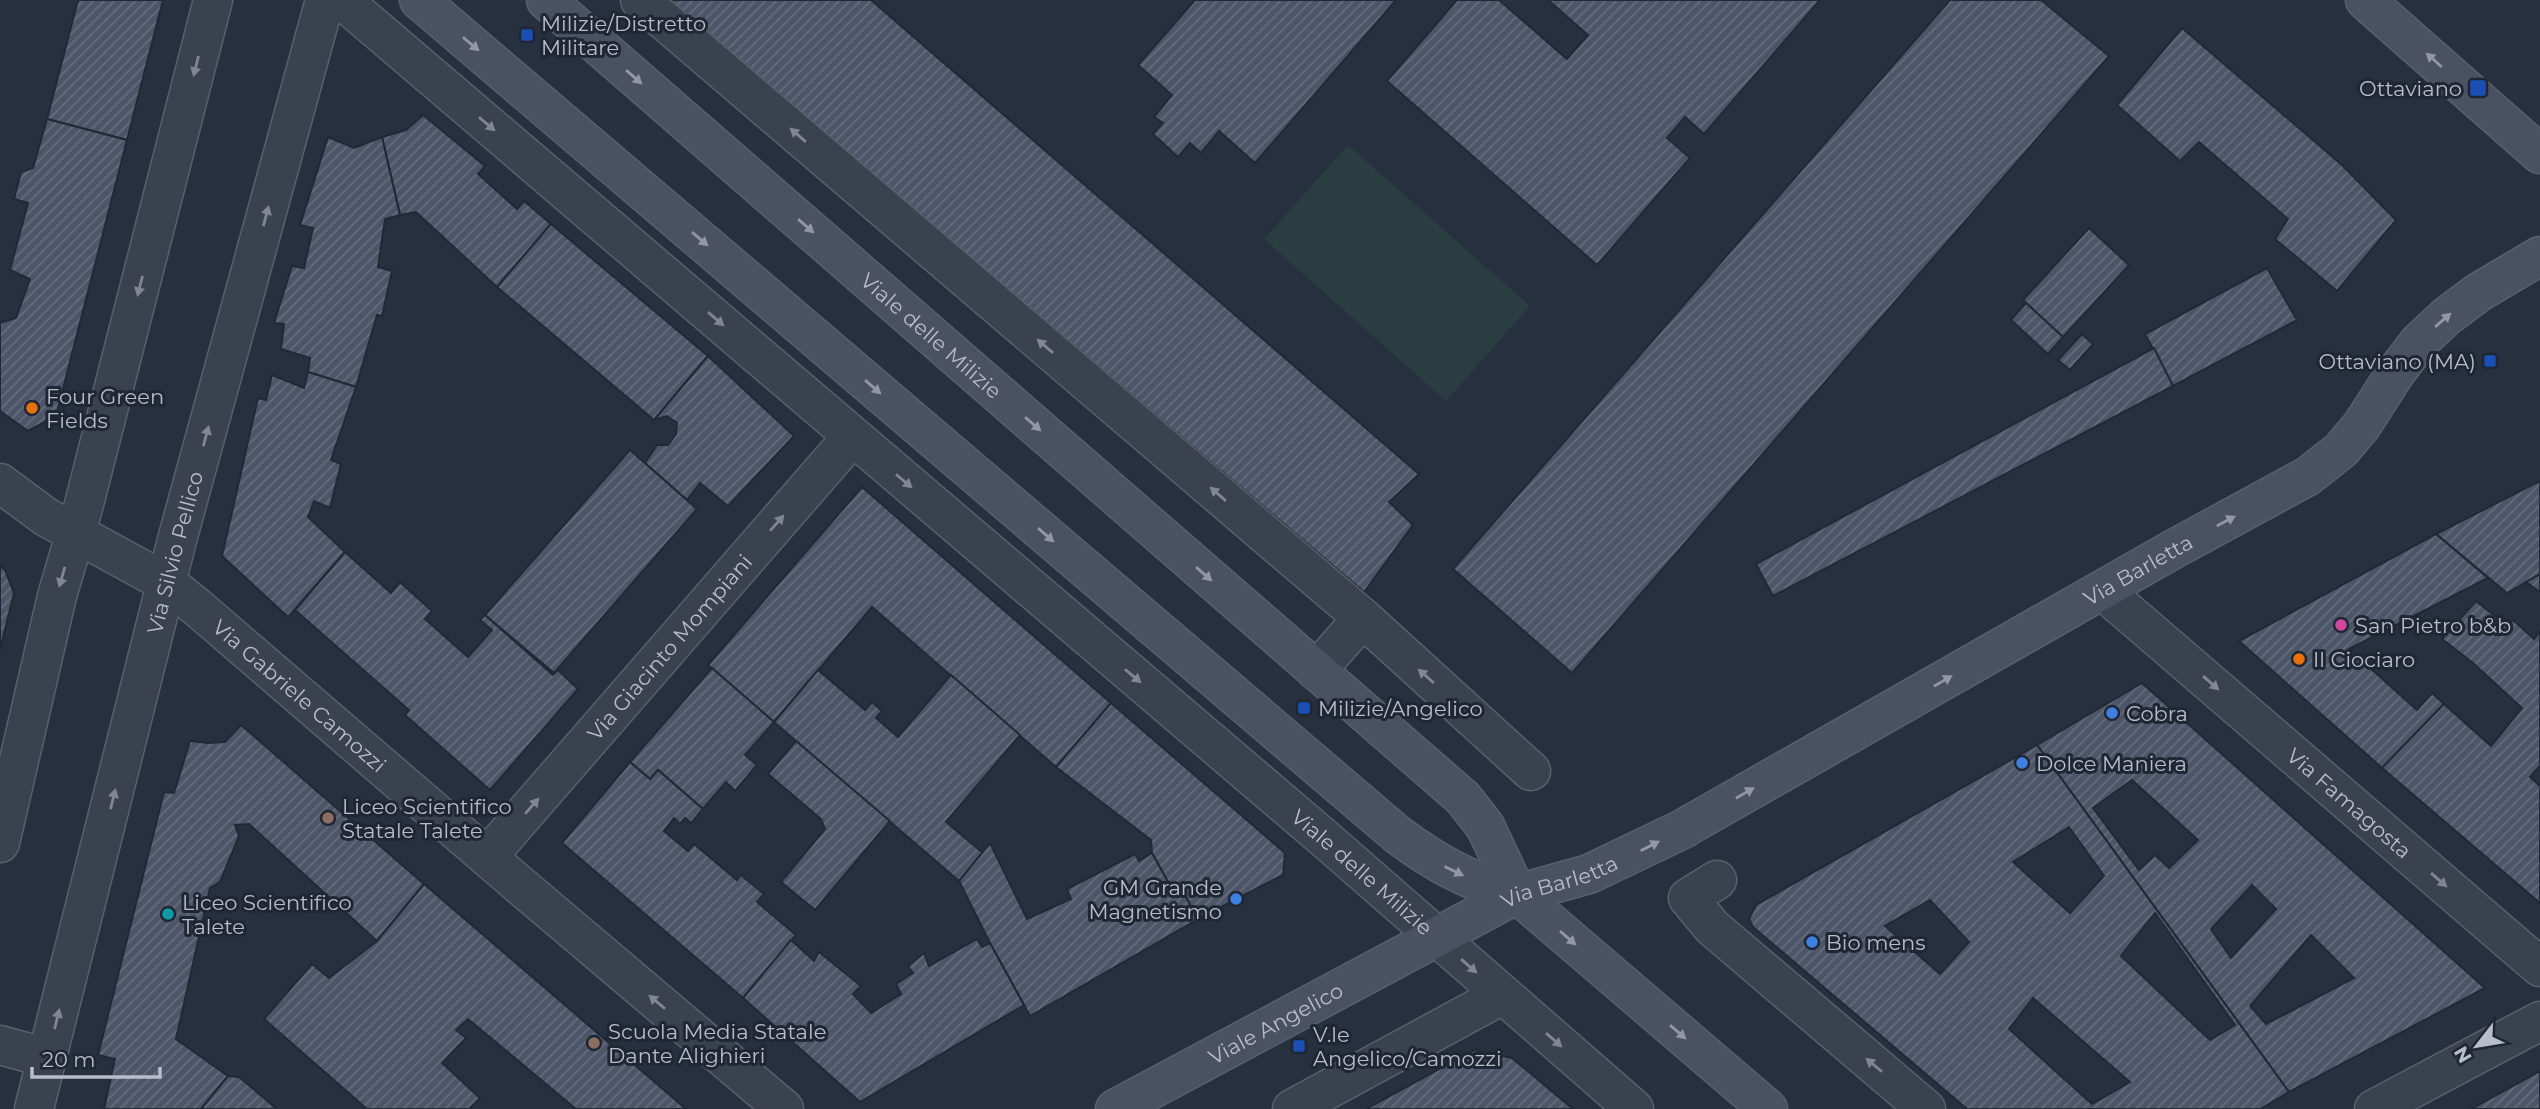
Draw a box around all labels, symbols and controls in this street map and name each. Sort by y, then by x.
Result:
place label: Milizie/Distretto Militare [541,11,706,60]
marker: Milizie/Distretto Militare [519,27,535,43]
one-way arrow [462,36,479,51]
one-way arrow [2426,52,2443,68]
one-way arrow [190,55,201,77]
one-way arrow [625,69,643,85]
place label: Ottaviano [2359,76,2462,101]
marker: Ottaviano [2468,78,2488,98]
one-way arrow [478,116,496,132]
one-way arrow [789,127,807,142]
one-way arrow [261,205,272,227]
one-way arrow [797,218,814,234]
one-way arrow [691,231,708,246]
street label: Viale delle Milizie [856,267,1007,404]
one-way arrow [134,276,145,298]
one-way arrow [706,312,724,327]
one-way arrow [2434,313,2451,329]
one-way arrow [1036,338,1054,354]
place label: Ottaviano (MA) [2319,349,2476,374]
marker: Ottaviano (MA) [2482,353,2498,369]
one-way arrow [864,379,881,394]
place label: Four Green Fields [46,384,164,433]
marker: Four Green Fields [24,400,40,416]
one-way arrow [1024,416,1041,431]
one-way arrow [201,425,211,446]
street label: Via Silvio Pellico [141,468,208,636]
one-way arrow [895,473,913,489]
one-way arrow [1209,487,1226,502]
one-way arrow [769,514,784,531]
one-way arrow [2216,515,2236,527]
one-way arrow [1037,527,1054,542]
street label: Via Barletta [2079,529,2197,610]
street label: Via Giacinto Mompiani [582,549,757,745]
one-way arrow [1195,566,1213,582]
one-way arrow [57,567,67,588]
place label: San Pietro b&b [2355,613,2511,638]
street label: Via Gabriele Camozzi [208,614,391,777]
marker: San Pietro b&b [2333,617,2349,633]
place label: Il Ciociaro [2313,647,2415,672]
marker: Il Ciociaro [2291,651,2307,667]
one-way arrow [1125,668,1142,683]
one-way arrow [1417,668,1435,684]
one-way arrow [1933,675,1952,687]
one-way arrow [2202,675,2220,691]
place label: Milizie/Angelico [1318,696,1483,721]
marker: Milizie/Angelico [1296,700,1312,716]
place label: Cobra [2126,701,2188,726]
marker: Cobra [2104,705,2120,721]
street label: Via Famagosta [2282,743,2417,863]
place label: Dolce Maniera [2036,751,2187,776]
marker: Dolce Maniera [2014,755,2030,771]
one-way arrow [108,788,119,810]
one-way arrow [1735,788,1755,800]
place label: Liceo Scientifico Statale Talete [342,794,512,843]
one-way arrow [524,797,540,815]
street label: Viale delle Milizie [1287,804,1438,940]
marker: Liceo Scientifico Statale Talete [320,810,336,826]
one-way arrow [1640,840,1660,852]
street label: Via Barletta [1496,850,1622,913]
one-way arrow [1444,866,1464,877]
one-way arrow [2430,872,2448,888]
place label: GM Grande Magnetismo [1088,875,1222,924]
place label: Liceo Scientifico Talete [182,890,352,939]
marker: GM Grande Magnetismo [1228,891,1244,907]
marker: Liceo Scientifico Talete [160,906,176,922]
one-way arrow [1560,930,1577,945]
place label: Bio mens [1826,930,1926,955]
marker: Bio mens [1804,934,1820,950]
one-way arrow [1460,958,1478,974]
street label: Viale Angelico [1204,977,1347,1069]
one-way arrow [649,995,666,1010]
one-way arrow [52,1008,63,1030]
north arrow [2442,1011,2512,1081]
place label: Scuola Media Statale Dante Alighieri [608,1019,826,1068]
place label: V.le Angelico/Camozzi [1313,1022,1502,1071]
one-way arrow [1670,1024,1687,1039]
one-way arrow [1545,1032,1562,1047]
marker: Scuola Media Statale Dante Alighieri [586,1035,602,1051]
scale bar [32,1036,159,1080]
marker: V.le Angelico/Camozzi [1291,1038,1307,1054]
text: N [2449,1042,2477,1067]
text: 20 m [42,1047,96,1072]
one-way arrow [1866,1058,1883,1073]

